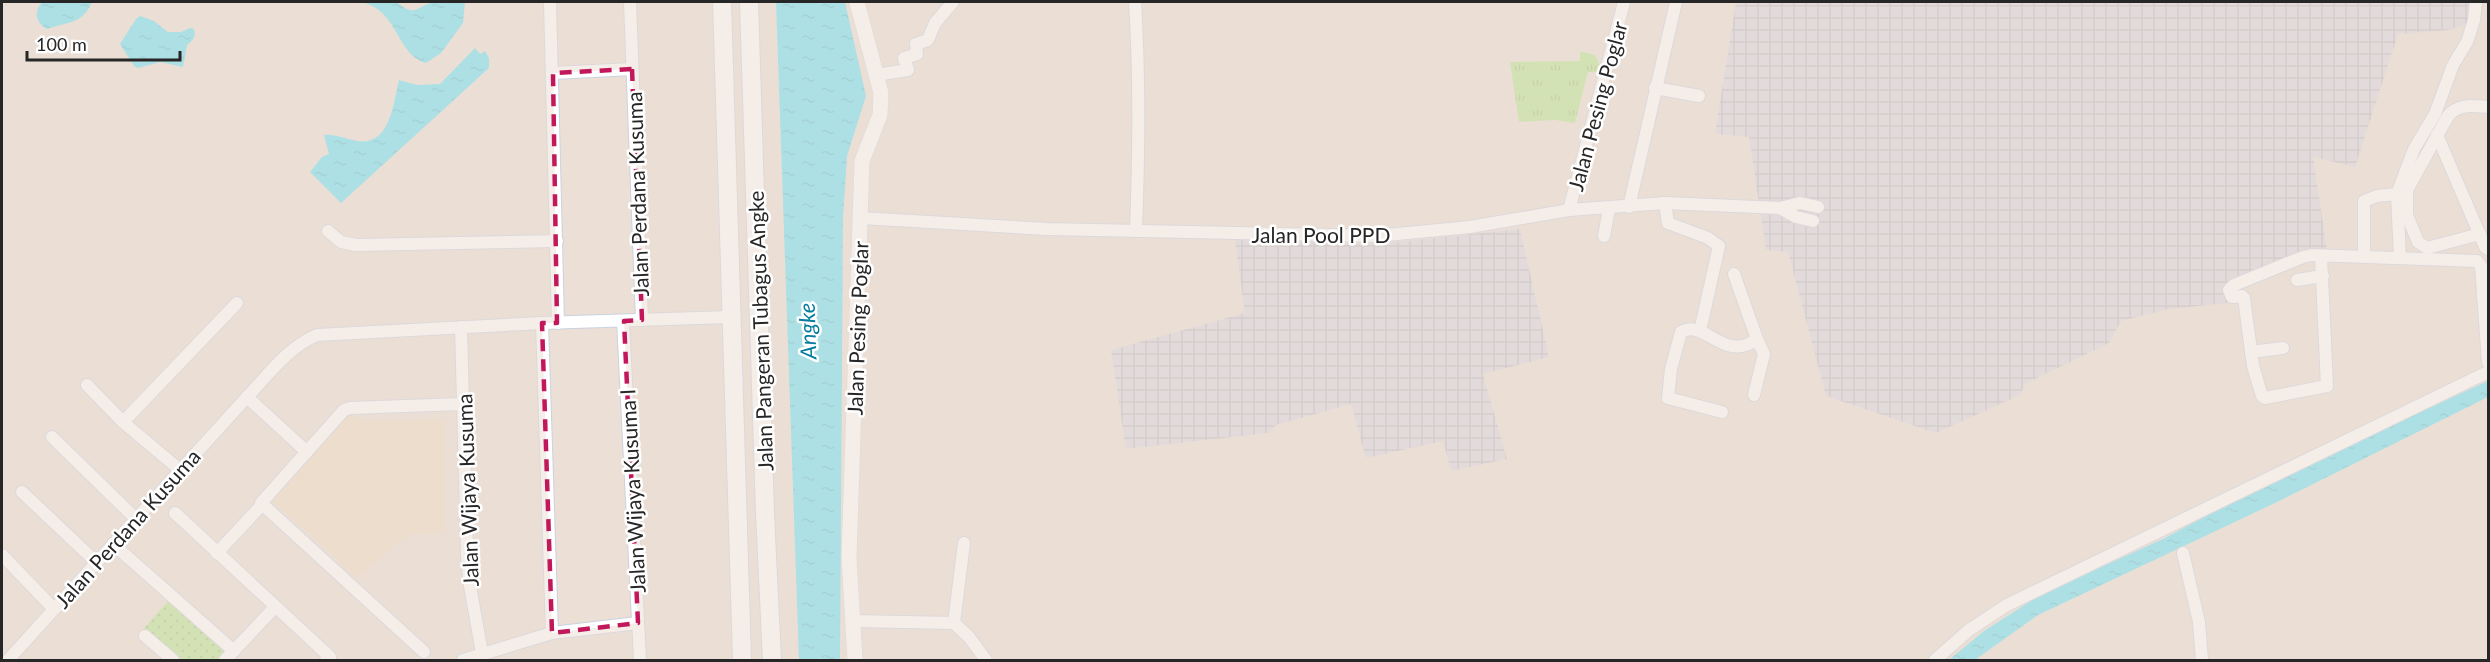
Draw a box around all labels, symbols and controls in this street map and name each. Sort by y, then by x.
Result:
street label: Jalan Pesing Poglar [1562,18,1632,194]
scale bar [27,24,180,62]
text: 100 m [36,33,87,55]
street label: Jalan Perdana Kusuma [621,91,653,297]
street label: Jalan Pangeran Tubagus Angke [743,190,777,472]
street label: Jalan Pool PPD [1252,222,1390,247]
street label: Jalan Pesing Poglar [841,240,873,416]
water label: Angke [793,302,822,361]
street label: Jalan Wijaya Kusuma I [614,388,650,594]
street label: Jalan Wijaya Kusuma [451,393,483,587]
street label: Jalan Perdana Kusuma [49,443,205,613]

